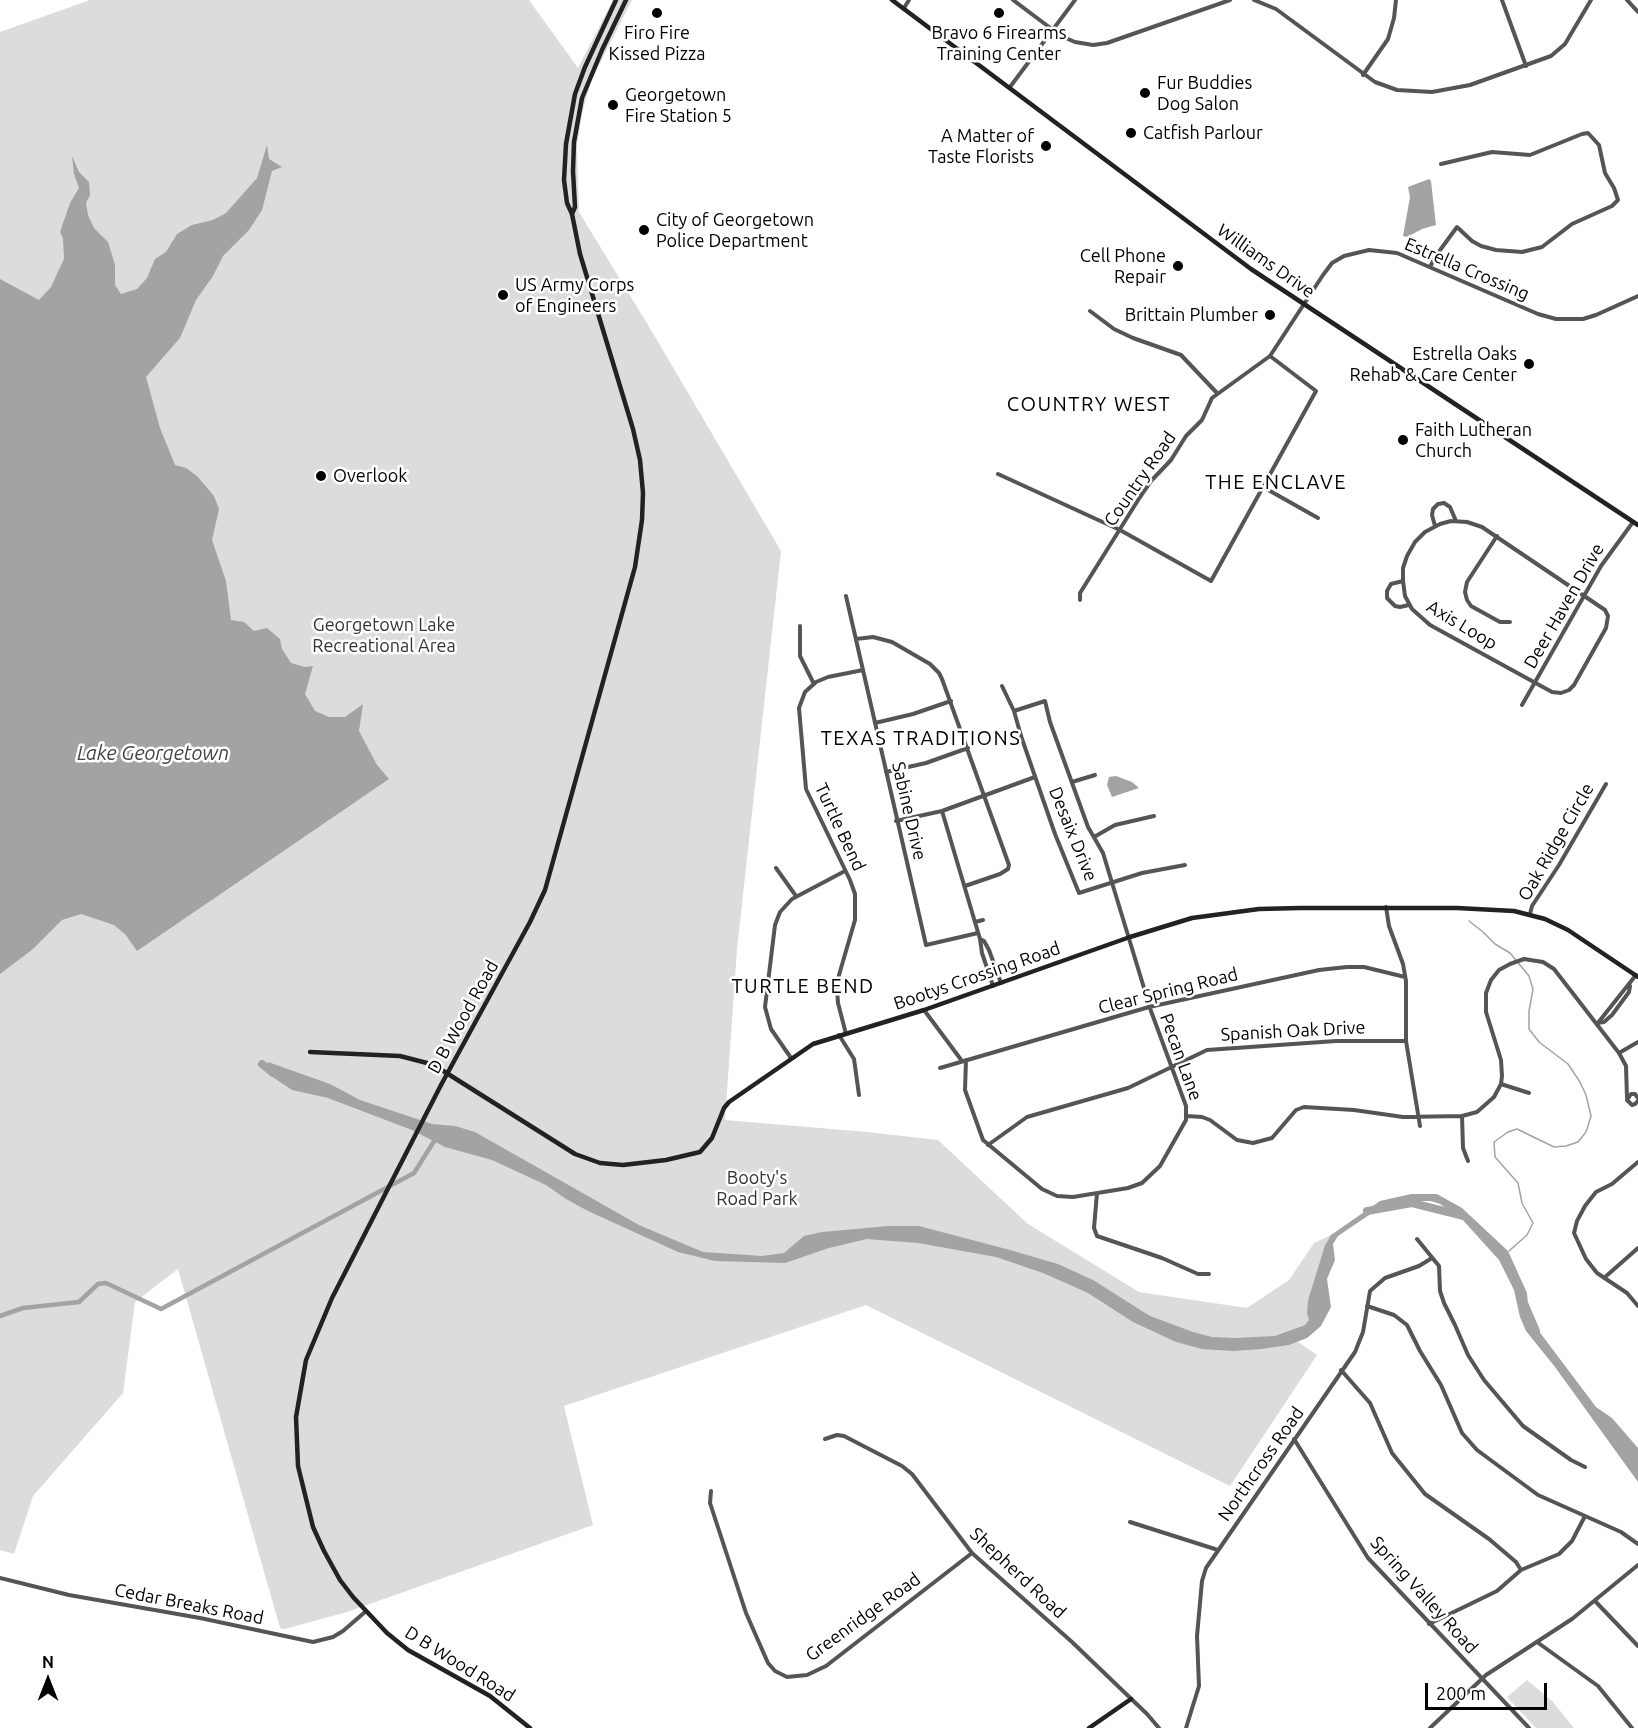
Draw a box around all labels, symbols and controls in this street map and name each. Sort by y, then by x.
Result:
marker: Firo Fire Kissed Pizza [650,6,664,20]
marker: Bravo 6 Firearms Training Center [992,6,1006,20]
place label: Firo Fire Kissed Pizza [609,22,705,64]
place label: Bravo 6 Firearms Training Center [931,22,1067,64]
place label: Fur Buddies Dog Salon [1157,72,1252,115]
place label: Georgetown Fire Station 5 [625,84,732,127]
marker: Fur Buddies Dog Salon [1138,86,1152,100]
marker: Georgetown Fire Station 5 [606,98,620,112]
place label: Catfish Parlour [1143,122,1263,144]
place label: A Matter of Taste Florists [928,125,1034,168]
marker: Catfish Parlour [1124,126,1138,140]
marker: A Matter of Taste Florists [1039,139,1053,153]
place label: City of Georgetown Police Department [656,209,814,252]
street label: Williams Drive [1213,219,1319,303]
marker: City of Georgetown Police Department [637,223,651,237]
street label: Estrella Crossing [1401,233,1533,305]
place label: Cell Phone Repair [1080,245,1166,288]
marker: Cell Phone Repair [1171,259,1185,273]
place label: US Army Corps of Engineers [515,274,634,316]
marker: US Army Corps of Engineers [496,288,510,302]
place label: Brittain Plumber [1125,304,1258,326]
marker: Brittain Plumber [1263,308,1277,322]
place label: Estrella Oaks Rehab & Care Center [1350,343,1517,386]
marker: Estrella Oaks Rehab & Care Center [1522,357,1536,371]
district label: COUNTRY WEST [1007,392,1171,416]
place label: Faith Lutheran Church [1415,419,1532,462]
street label: Country Road [1099,427,1181,531]
marker: Faith Lutheran Church [1396,433,1410,447]
place label: Overlook [333,465,407,487]
marker: Overlook [314,469,328,483]
district label: THE ENCLAVE [1205,470,1347,494]
street label: Deer Haven Drive [1519,540,1609,672]
street label: Axis Loop [1423,596,1501,654]
park label: Georgetown Lake Recreational Area [312,614,456,656]
district label: TEXAS TRADITIONS [821,726,1021,750]
water label: Lake Georgetown [77,741,229,765]
street label: Sabine Drive [887,760,931,862]
street label: Oak Ridge Circle [1514,779,1598,905]
street label: Turtle Bend [810,780,870,874]
street label: Desaix Drive [1044,784,1102,884]
street label: Bootys Crossing Road [891,937,1063,1015]
street label: D B Wood Road [423,957,503,1077]
street label: Clear Spring Road [1096,963,1240,1019]
district label: TURTLE BEND [731,974,875,998]
street label: Pecan Lane [1155,1011,1207,1103]
street label: Spanish Oak Drive [1220,1016,1366,1046]
park label: Booty's Road Park [716,1167,798,1210]
street label: Northcross Road [1214,1403,1308,1525]
street label: Shepherd Road [966,1523,1070,1623]
street label: Spring Valley Road [1366,1532,1482,1658]
street label: Greenridge Road [801,1568,925,1666]
street label: Cedar Breaks Road [113,1579,265,1629]
street label: D B Wood Road [401,1621,519,1707]
north arrow [18,1650,78,1710]
text: N [42,1653,54,1671]
scale bar [1428,1671,1550,1709]
text: 200 m [1436,1683,1486,1703]

